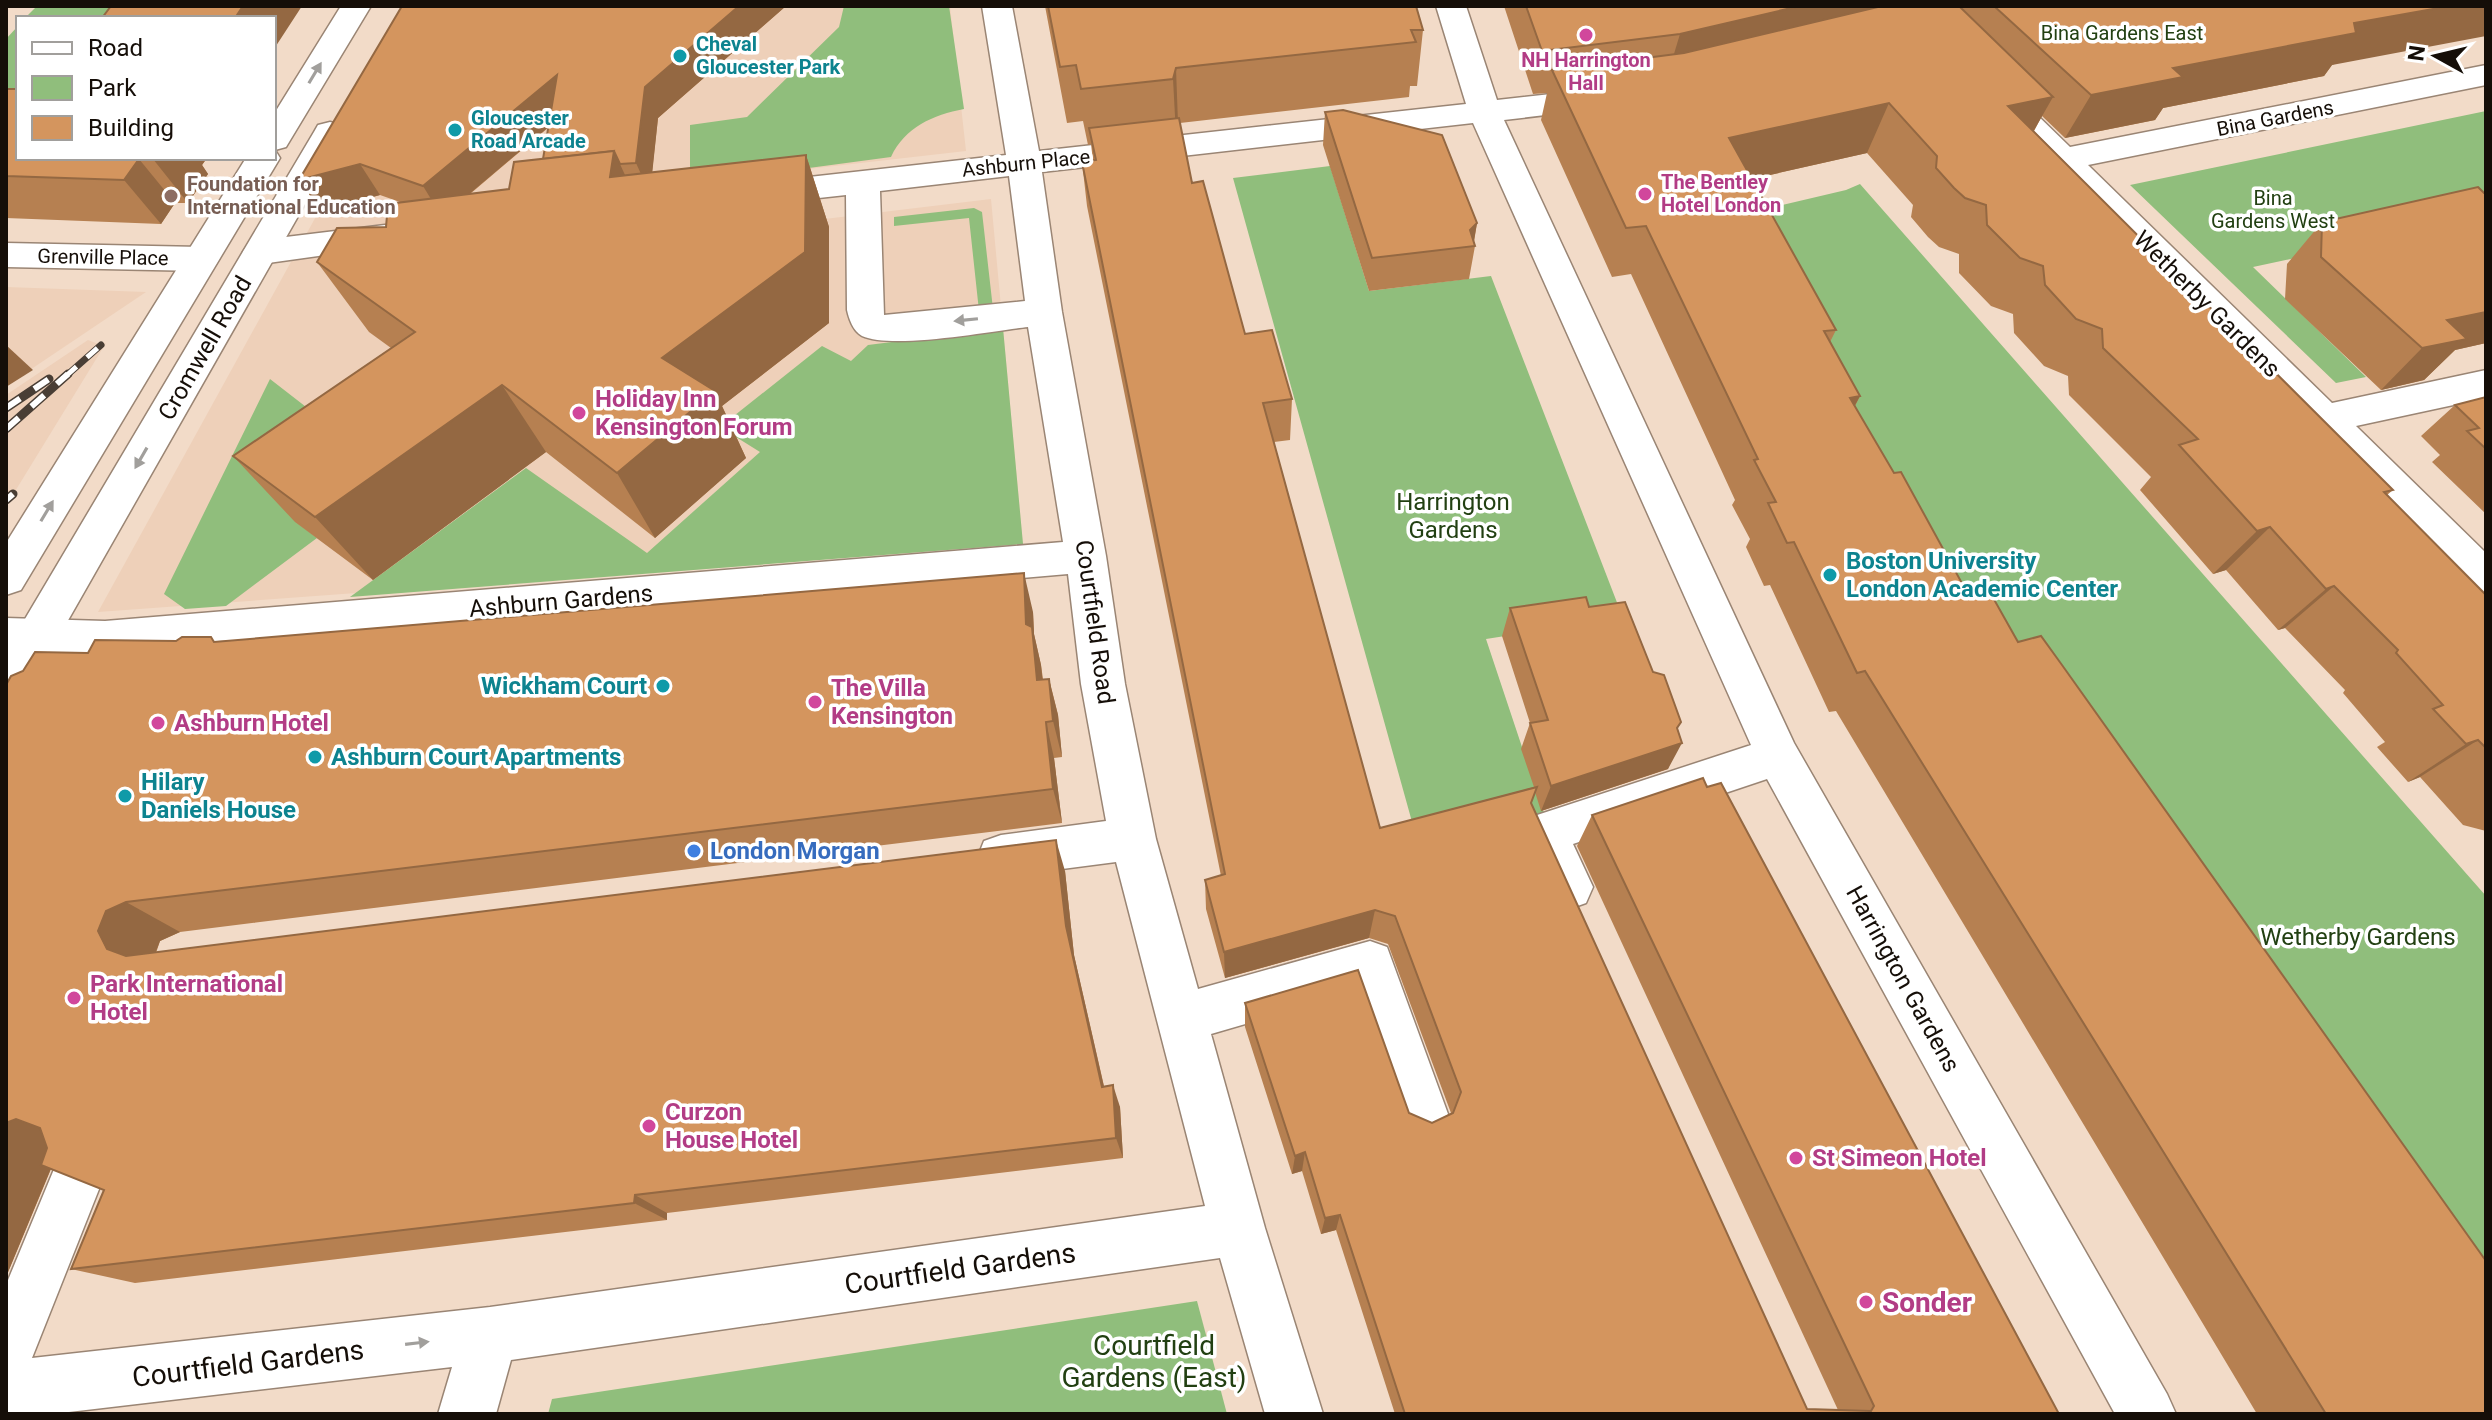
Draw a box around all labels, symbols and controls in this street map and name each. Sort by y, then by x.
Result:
legend [16,16,276,160]
north arrow [2396,16,2476,96]
park label: Bina Gardens East [2041,21,2203,45]
marker: NH Harrington Hall [1577,26,1595,44]
place label: Cheval Gloucester Park [696,32,841,79]
text: Road [88,34,143,62]
text: N [2403,44,2430,63]
marker: Cheval Gloucester Park [671,47,689,65]
place label: NH Harrington Hall [1521,48,1651,95]
one-way arrow [307,62,321,84]
text: Park [88,74,137,102]
street label: Bina Gardens [2215,95,2335,141]
place label: Gloucester Road Arcade [471,106,586,153]
text: Building [88,114,174,142]
marker: Gloucester Road Arcade [446,121,464,139]
street label: Ashburn Place [961,144,1091,182]
place label: The Bentley Hotel London [1661,170,1781,217]
place label: Foundation for International Education [187,172,396,219]
marker: The Bentley Hotel London [1636,185,1654,203]
park label: Bina Gardens West [2211,186,2335,233]
marker: Foundation for International Education [162,187,180,205]
street label: Wetherby Gardens [2128,225,2286,383]
street label: Grenville Place [37,244,169,270]
street label: Cromwell Road [152,271,258,425]
one-way arrow [953,314,978,327]
place label: Holiday Inn Kensington Forum [595,385,792,441]
marker: Holiday Inn Kensington Forum [570,404,588,422]
one-way arrow [134,447,148,469]
park label: Harrington Gardens [1396,488,1510,544]
one-way arrow [39,500,53,522]
street label: Courtfield Road [1070,538,1120,706]
place label: Boston University London Academic Center [1846,547,2118,603]
marker: Boston University London Academic Center [1821,566,1839,584]
street label: Ashburn Gardens [468,579,654,623]
place label: Wickham Court [481,672,647,700]
place label: The Villa Kensington [831,674,953,730]
marker: Wickham Court [654,677,672,695]
marker: The Villa Kensington [806,693,824,711]
place label: Ashburn Hotel [174,709,329,737]
marker: Ashburn Hotel [149,714,167,732]
place label: Ashburn Court Apartments [331,743,621,771]
marker: Ashburn Court Apartments [306,748,324,766]
place label: Hilary Daniels House [141,768,296,824]
marker: Hilary Daniels House [116,787,134,805]
place label: London Morgan [710,837,880,865]
marker: London Morgan [685,842,703,860]
street label: Harrington Gardens [1840,881,1966,1077]
park label: Wetherby Gardens [2260,923,2456,951]
place label: Park International Hotel [90,970,283,1026]
marker: Park International Hotel [65,989,83,1007]
place label: Curzon House Hotel [665,1098,798,1154]
marker: Curzon House Hotel [640,1117,658,1135]
place label: St Simeon Hotel [1812,1144,1987,1172]
marker: St Simeon Hotel [1787,1149,1805,1167]
street label: Courtfield Gardens [842,1236,1078,1301]
place label: Sonder [1882,1286,1972,1319]
marker: Sonder [1857,1293,1875,1311]
park label: Courtfield Gardens (East) [1061,1329,1247,1394]
street label: Courtfield Gardens [130,1333,366,1394]
one-way arrow [405,1336,430,1349]

